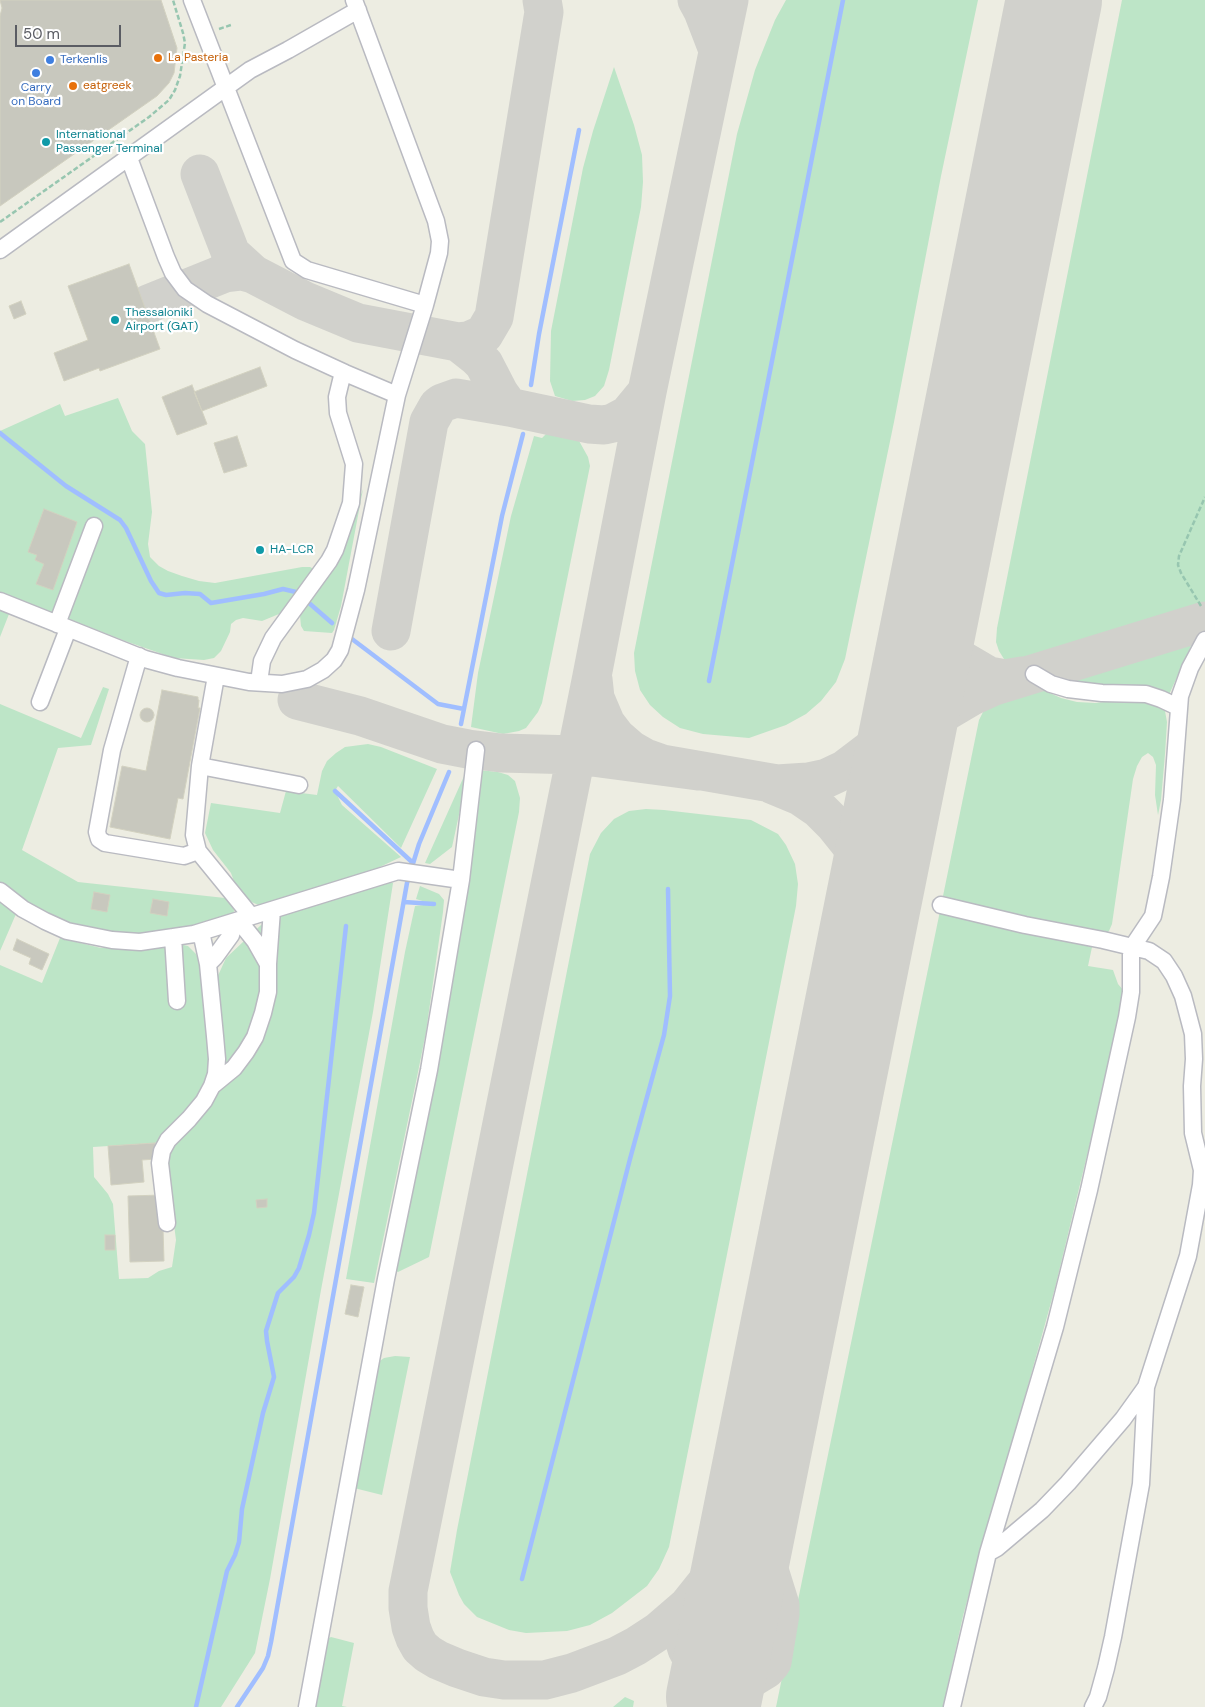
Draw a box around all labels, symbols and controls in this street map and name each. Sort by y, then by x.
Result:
scale bar [18,15,124,47]
text: 50 m [23,24,60,44]
place label: La Pasteria [168,51,228,65]
marker: La Pasteria [152,52,164,64]
place label: Terkenlis [60,53,108,67]
marker: Terkenlis [44,54,56,66]
marker: Carry on Board [30,67,42,79]
place label: eatgreek [83,79,131,93]
marker: eatgreek [67,80,79,92]
place label: Carry on Board [11,81,61,109]
place label: International Passenger Terminal [56,128,162,156]
marker: International Passenger Terminal [40,136,52,148]
place label: Thessaloniki Airport (GAT) [125,306,198,334]
marker: Thessaloniki Airport (GAT) [109,314,121,326]
place label: HA-LCR [270,543,314,557]
marker: HA-LCR [254,544,266,556]

